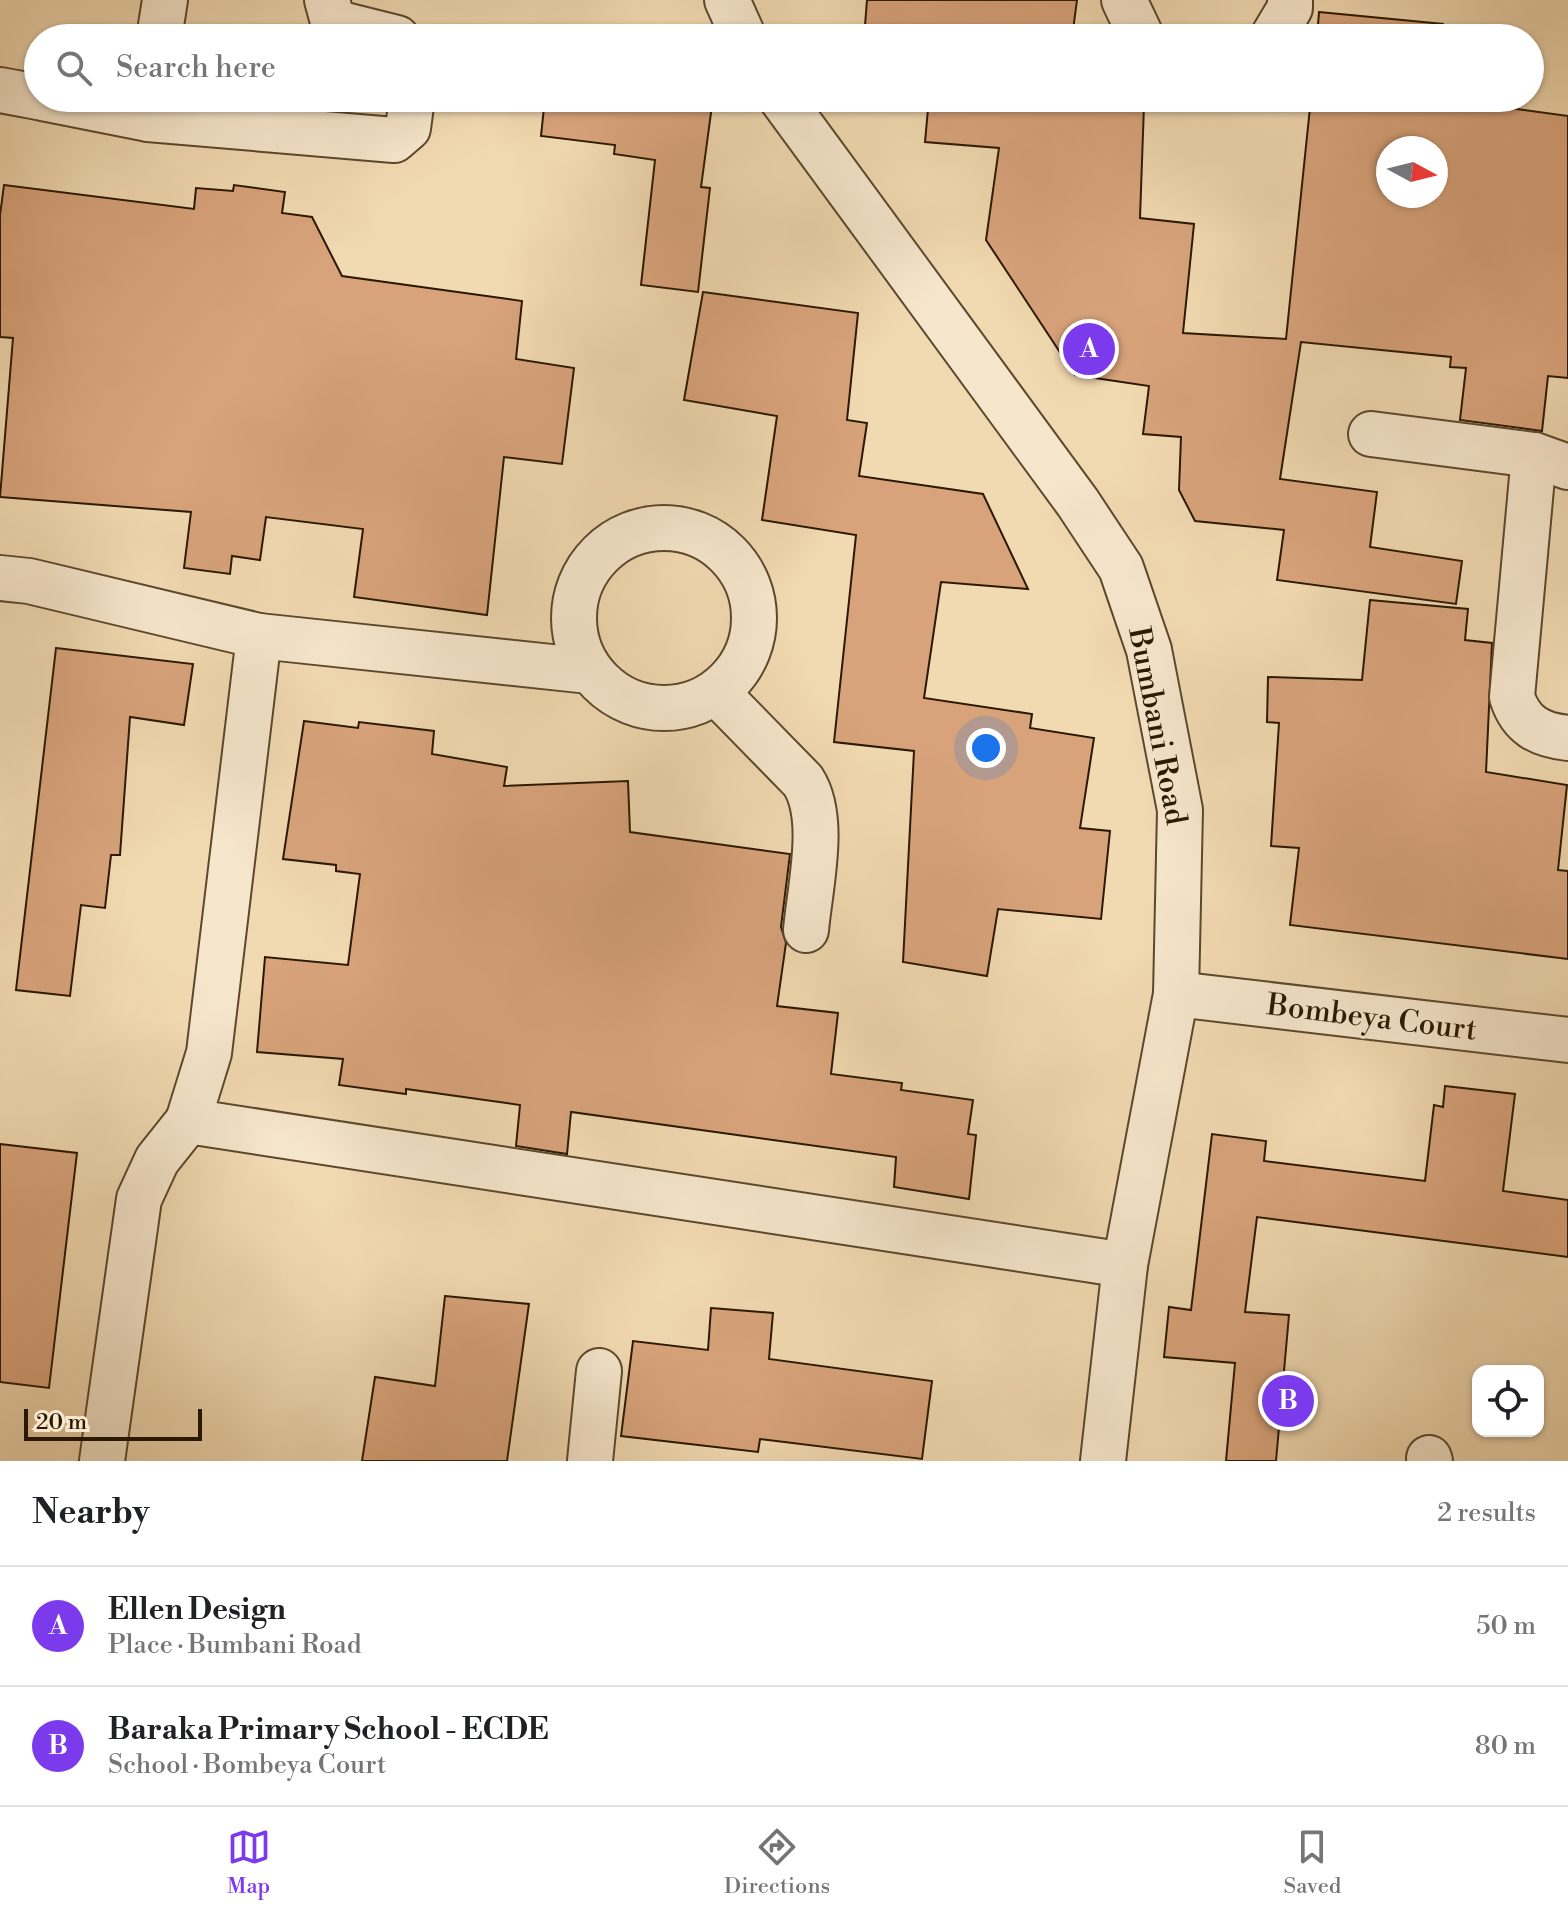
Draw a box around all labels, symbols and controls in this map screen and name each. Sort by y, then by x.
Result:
search box [24,24,1544,112]
icon: search [52,46,96,90]
text: Search here [116,49,276,87]
north arrow [1376,136,1448,208]
pin: A [1063,319,1115,379]
street label: Bumbani Road [1119,623,1195,828]
your location [966,728,1006,768]
street label: Bombeya Court [1264,986,1479,1050]
map controls [1472,1365,1544,1437]
button: locate [1472,1365,1544,1437]
pin: B [1262,1371,1314,1431]
scale bar [24,1405,202,1441]
text: 20 m [36,1409,87,1436]
text: Nearby [32,1492,150,1534]
text: 2 results [1437,1497,1536,1529]
text: Ellen Design [108,1591,286,1629]
text: A [49,1610,67,1642]
text: 50 m [1476,1610,1536,1642]
text: Place · Bumbani Road [108,1629,362,1661]
text: Baraka Primary School - ECDE [108,1711,549,1749]
text: B [48,1730,68,1762]
text: 80 m [1475,1730,1536,1762]
text: School · Bombeya Court [108,1749,386,1781]
tab: Map [227,1825,271,1900]
tab: Directions [724,1825,830,1900]
tab: Saved [1284,1825,1341,1900]

